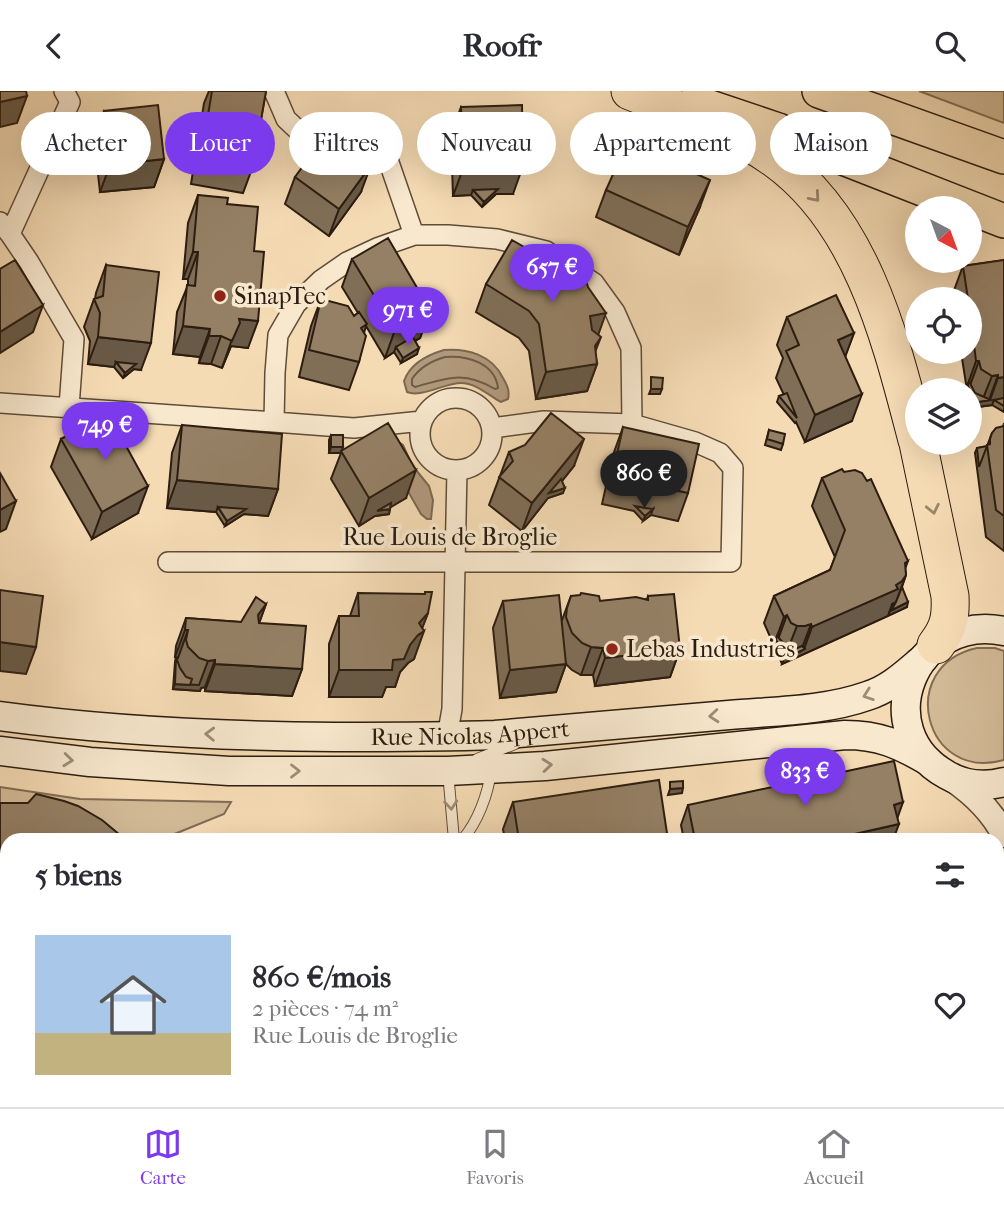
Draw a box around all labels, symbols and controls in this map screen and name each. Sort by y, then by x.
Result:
icon: back [35,27,73,65]
text: Roofr [462,27,542,64]
icon: search [931,27,969,65]
chip: Acheter [21,112,151,175]
chip: Louer [165,112,275,175]
chip: Filtres [289,112,403,175]
chip: Nouveau [417,112,556,175]
chip: Appartement [570,112,756,175]
chip: Maison [770,112,892,175]
one-way arrow [807,189,819,202]
north arrow [905,196,982,273]
map controls [905,196,982,455]
pin: 657 € [503,245,601,304]
text: 657 € [526,253,578,280]
place label: SinapTec [234,282,326,310]
pin: 971 € [359,287,457,347]
button: locate [905,287,982,364]
marker: SinapTec [212,288,228,304]
text: 971 € [383,296,433,323]
button: layers [905,378,982,455]
pin: 749 € [56,403,154,462]
text: 749 € [78,411,132,438]
pin: 860 € [595,451,693,510]
text: 860 € [616,459,672,486]
one-way arrow [924,503,939,515]
street label: Rue Louis de Broglie [343,523,558,551]
place label: Lebas Industries [626,635,795,663]
marker: Lebas Industries [604,641,620,657]
one-way arrow [863,687,875,701]
one-way arrow [708,708,719,723]
street label: Rue Nicolas Appert [370,714,571,751]
one-way arrow [205,727,216,742]
pin: 833 € [756,749,854,808]
one-way arrow [62,752,74,767]
text: 833 € [780,757,830,784]
one-way arrow [541,758,552,773]
one-way arrow [290,763,301,779]
one-way arrow [443,800,458,811]
icon: filters [931,856,969,894]
text: 5 biens [35,858,122,893]
text: 860 €/mois [252,960,391,995]
icon: home [91,963,175,1047]
icon: heart [931,986,969,1024]
text: 2 pièces · 74 m² [252,995,398,1022]
text: Rue Louis de Broglie [252,1022,458,1049]
tab: Carte [140,1125,186,1189]
tab: Favoris [466,1125,524,1189]
tab: Accueil [804,1125,864,1189]

